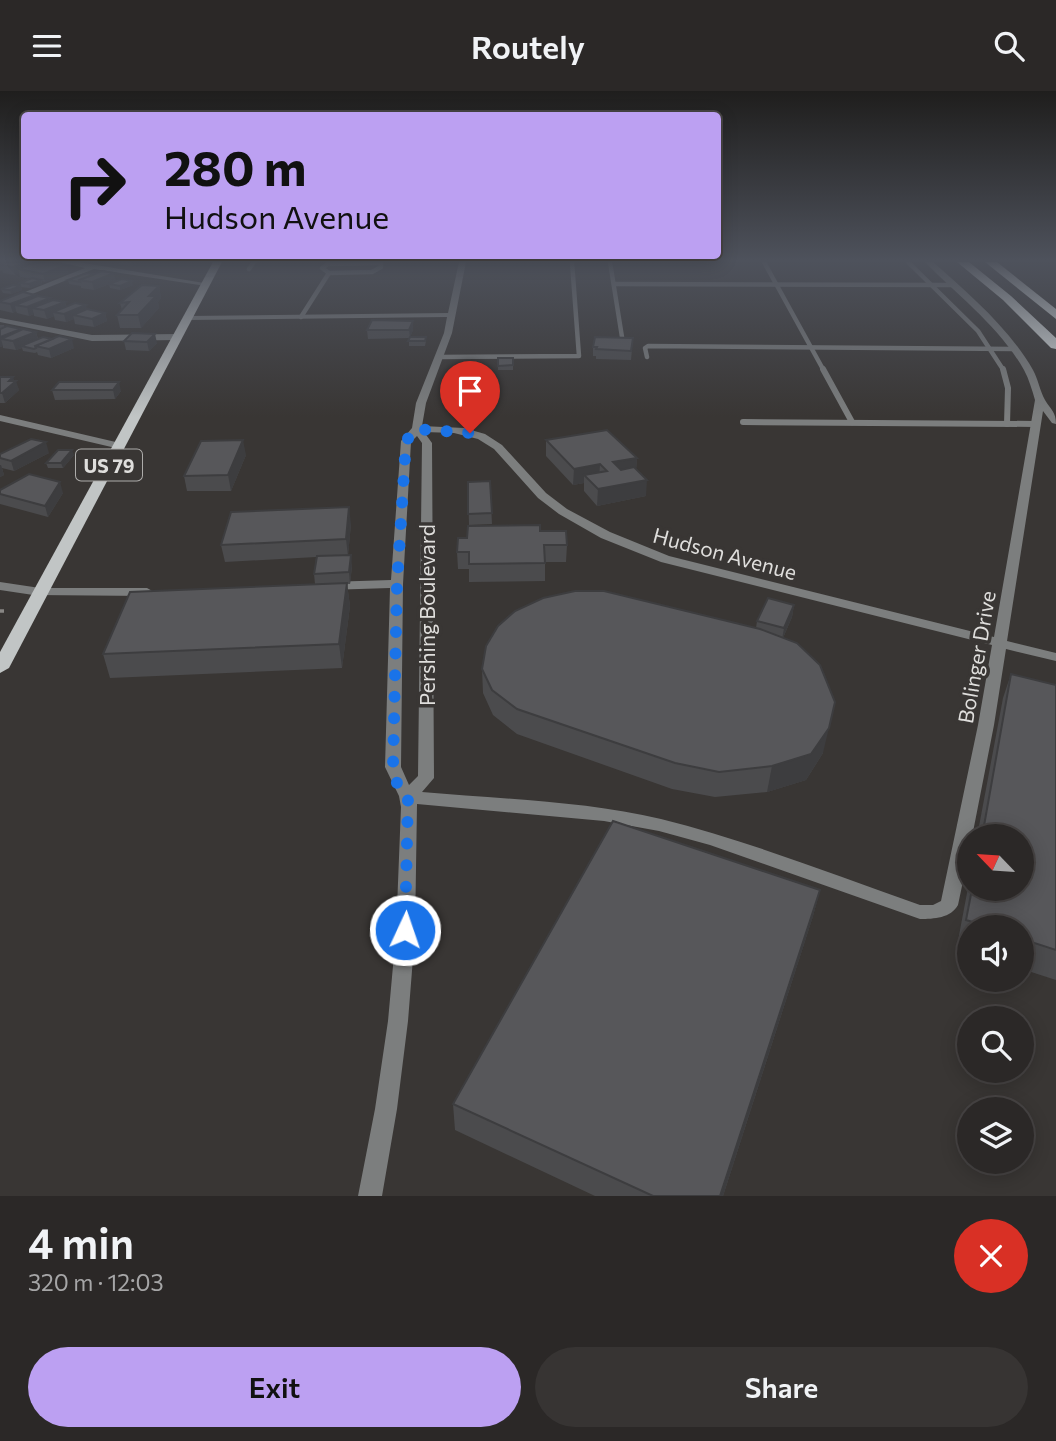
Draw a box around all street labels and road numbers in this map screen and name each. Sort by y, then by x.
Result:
road number: US 79 [76,449,142,481]
street label: Hudson Avenue [650,522,800,584]
street label: Pershing Boulevard [414,524,439,706]
street label: Bolinger Drive [952,589,1000,725]

